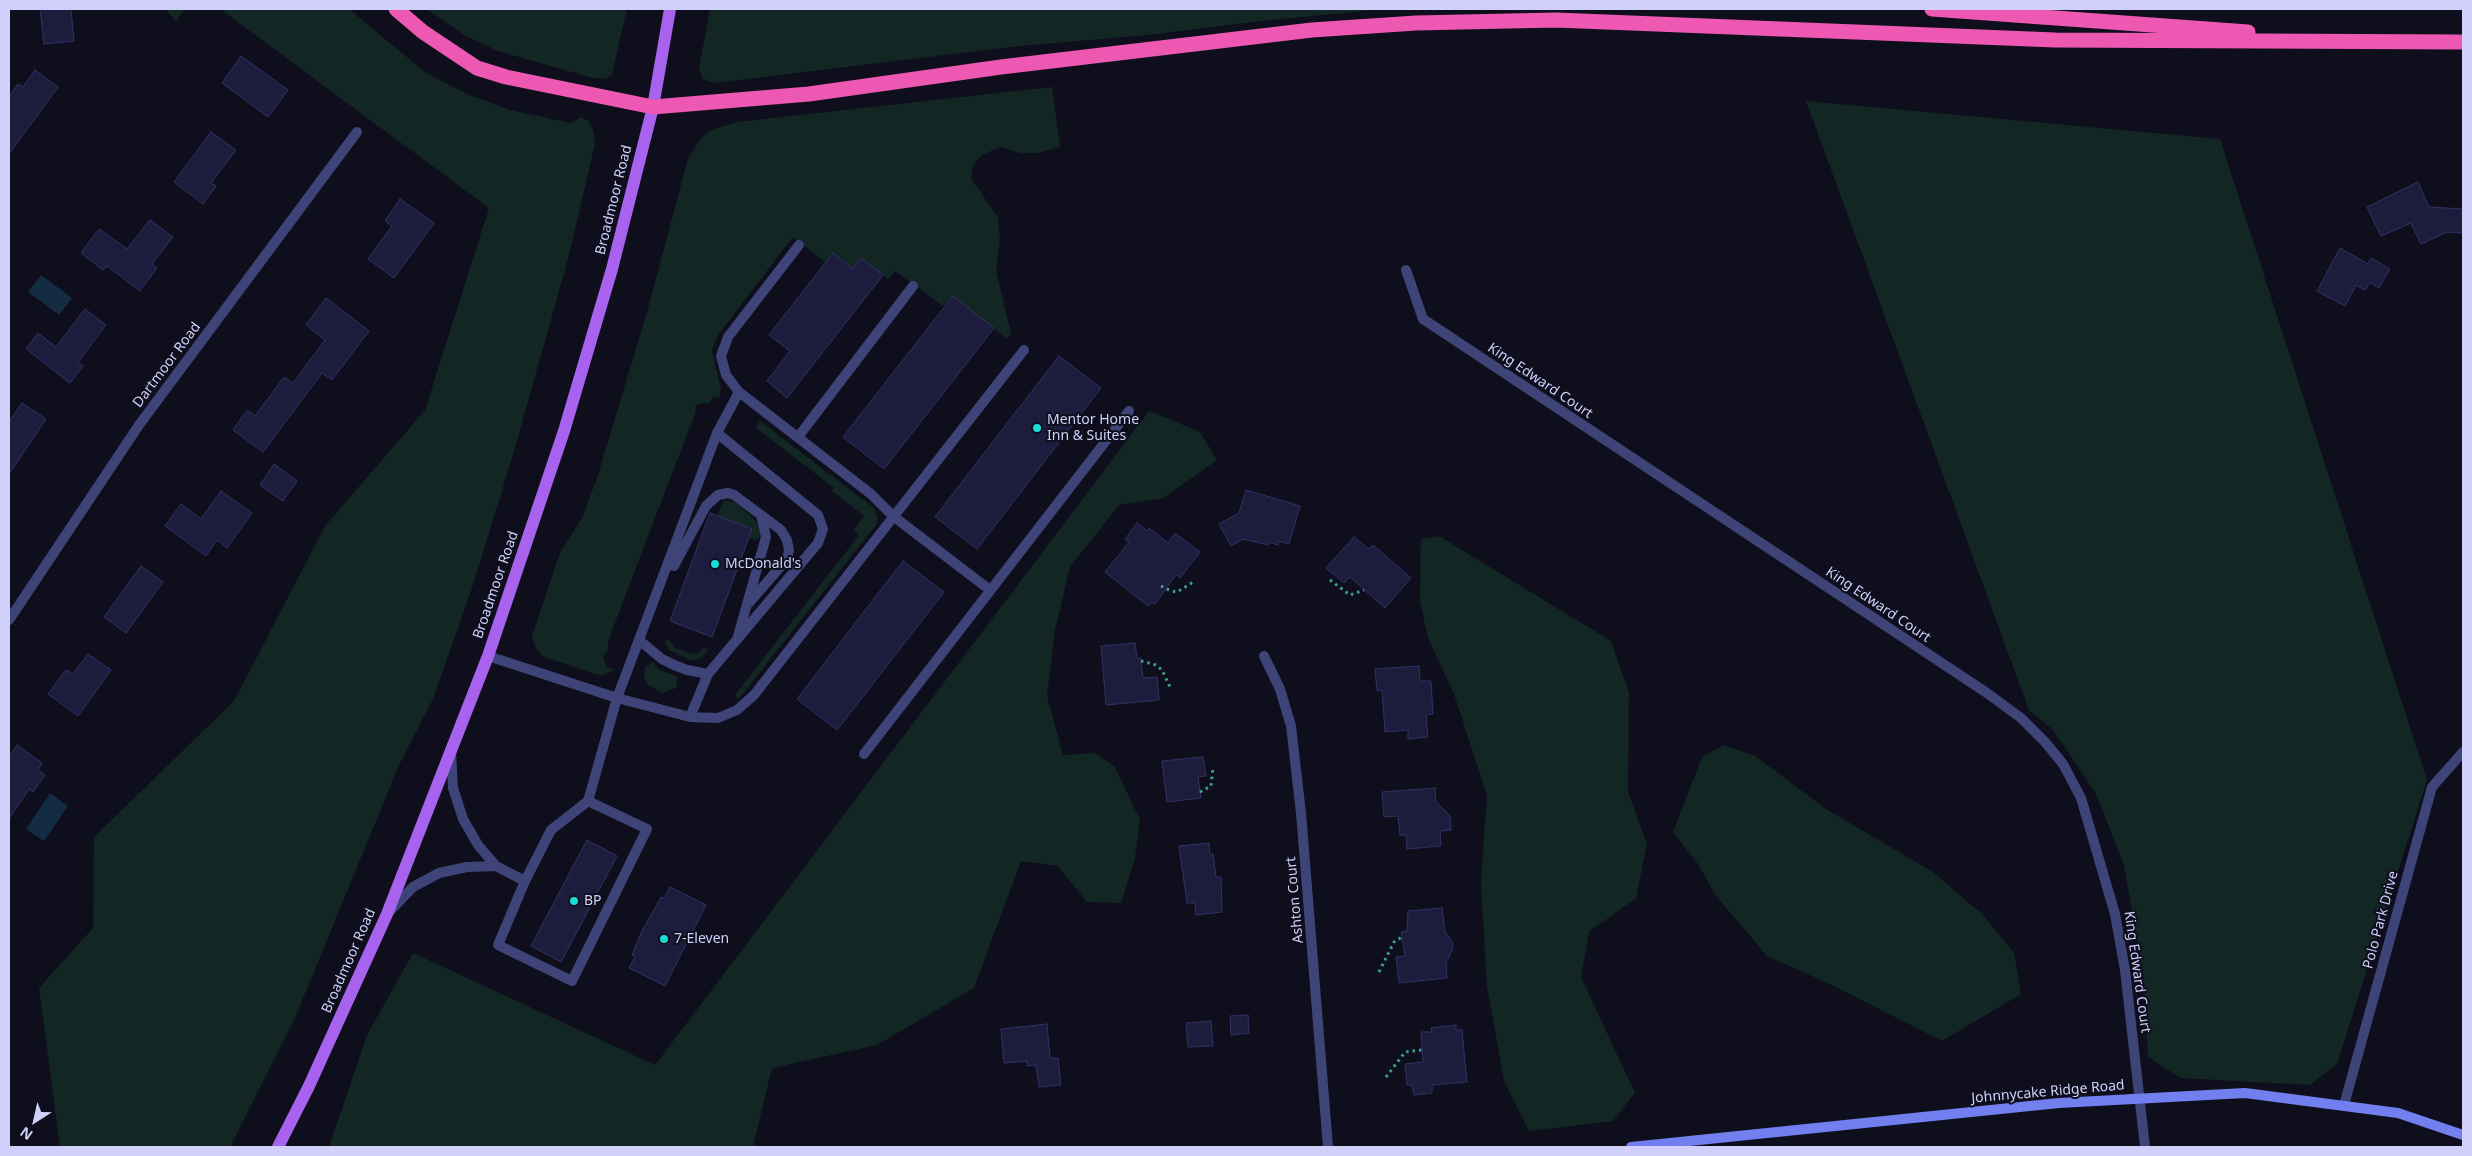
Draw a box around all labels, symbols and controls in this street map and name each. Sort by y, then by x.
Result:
street label: Broadmoor Road [592,143,636,257]
street label: Dartmoor Road [130,319,204,411]
street label: King Edward Court [1484,340,1596,422]
place label: Mentor Home Inn & Suites [1047,412,1139,444]
marker: Mentor Home Inn & Suites [1031,422,1043,434]
street label: Broadmoor Road [470,529,522,641]
place label: McDonald's [725,556,801,572]
marker: McDonald's [709,558,721,570]
street label: King Edward Court [1822,564,1934,646]
street label: Ashton Court [1283,856,1307,944]
street label: Polo Park Drive [2360,869,2402,971]
place label: BP [584,893,602,909]
marker: BP [568,895,580,907]
street label: Broadmoor Road [318,906,380,1016]
street label: King Edward Court [2120,910,2154,1034]
place label: 7-Eleven [674,931,729,947]
marker: 7-Eleven [658,933,670,945]
street label: Johnnycake Ridge Road [1971,1077,2125,1107]
north arrow [10,1096,60,1146]
text: N [16,1123,36,1145]

